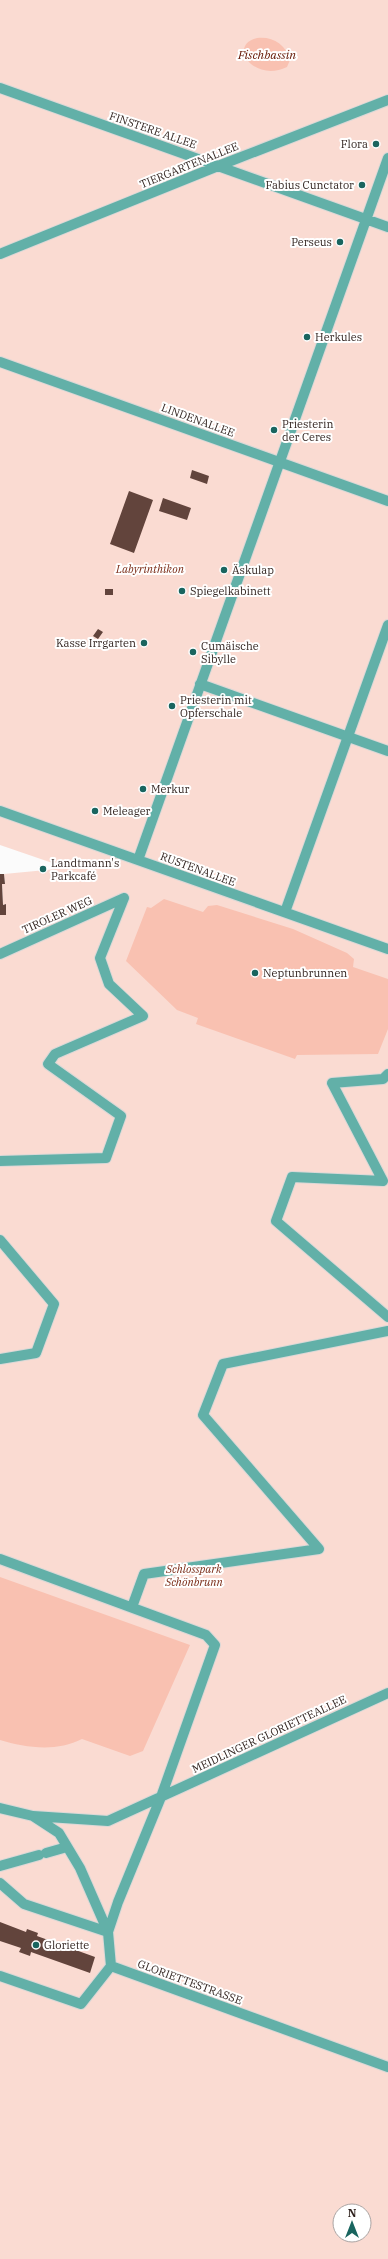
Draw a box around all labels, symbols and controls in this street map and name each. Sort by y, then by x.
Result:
water label: Fischbassin [237,47,296,62]
street label: FINSTERE ALLEE [107,108,199,152]
place label: Flora [341,137,368,151]
street label: TIERGARTENALLEE [138,139,240,191]
marker: Flora [371,139,381,149]
place label: Fabius Cunctator [265,178,354,192]
marker: Fabius Cunctator [357,180,367,190]
place label: Perseus [291,235,332,249]
marker: Perseus [335,237,345,247]
place label: Herkules [315,330,362,344]
marker: Herkules [302,332,312,342]
street label: LINDENALLEE [159,400,237,440]
place label: Priesterin der Ceres [282,417,333,444]
marker: Priesterin der Ceres [269,425,279,435]
park label: Labyrinthikon [115,562,185,576]
place label: Äskulap [232,563,274,577]
marker: Äskulap [219,565,229,575]
place label: Spiegelkabinett [190,584,271,598]
marker: Spiegelkabinett [177,586,187,596]
place label: Kasse Irrgarten [56,636,136,650]
marker: Kasse Irrgarten [139,638,149,648]
place label: Cumäische Sibylle [201,639,259,666]
marker: Cumäische Sibylle [188,647,198,657]
place label: Priesterin mit Opferschale [180,693,252,720]
marker: Priesterin mit Opferschale [167,701,177,711]
place label: Merkur [151,782,189,796]
marker: Merkur [138,784,148,794]
place label: Meleager [103,804,151,818]
marker: Meleager [90,806,100,816]
street label: RUSTENALLEE [158,849,238,889]
place label: Landtmann's Parkcafé [51,856,119,883]
marker: Landtmann's Parkcafé [38,864,48,874]
street label: TIROLER WEG [20,893,94,937]
place label: Neptunbrunnen [263,966,347,980]
marker: Neptunbrunnen [250,968,260,978]
park label: Schlosspark Schönbrunn [164,1562,224,1589]
street label: MEIDLINGER GLORIETTEALLEE [190,1692,348,1776]
place label: Gloriette [44,1938,89,1952]
marker: Gloriette [31,1940,41,1950]
street label: GLORIETTESTRASSE [136,1957,244,2007]
north arrow [332,2203,372,2243]
text: N [348,2206,357,2220]

